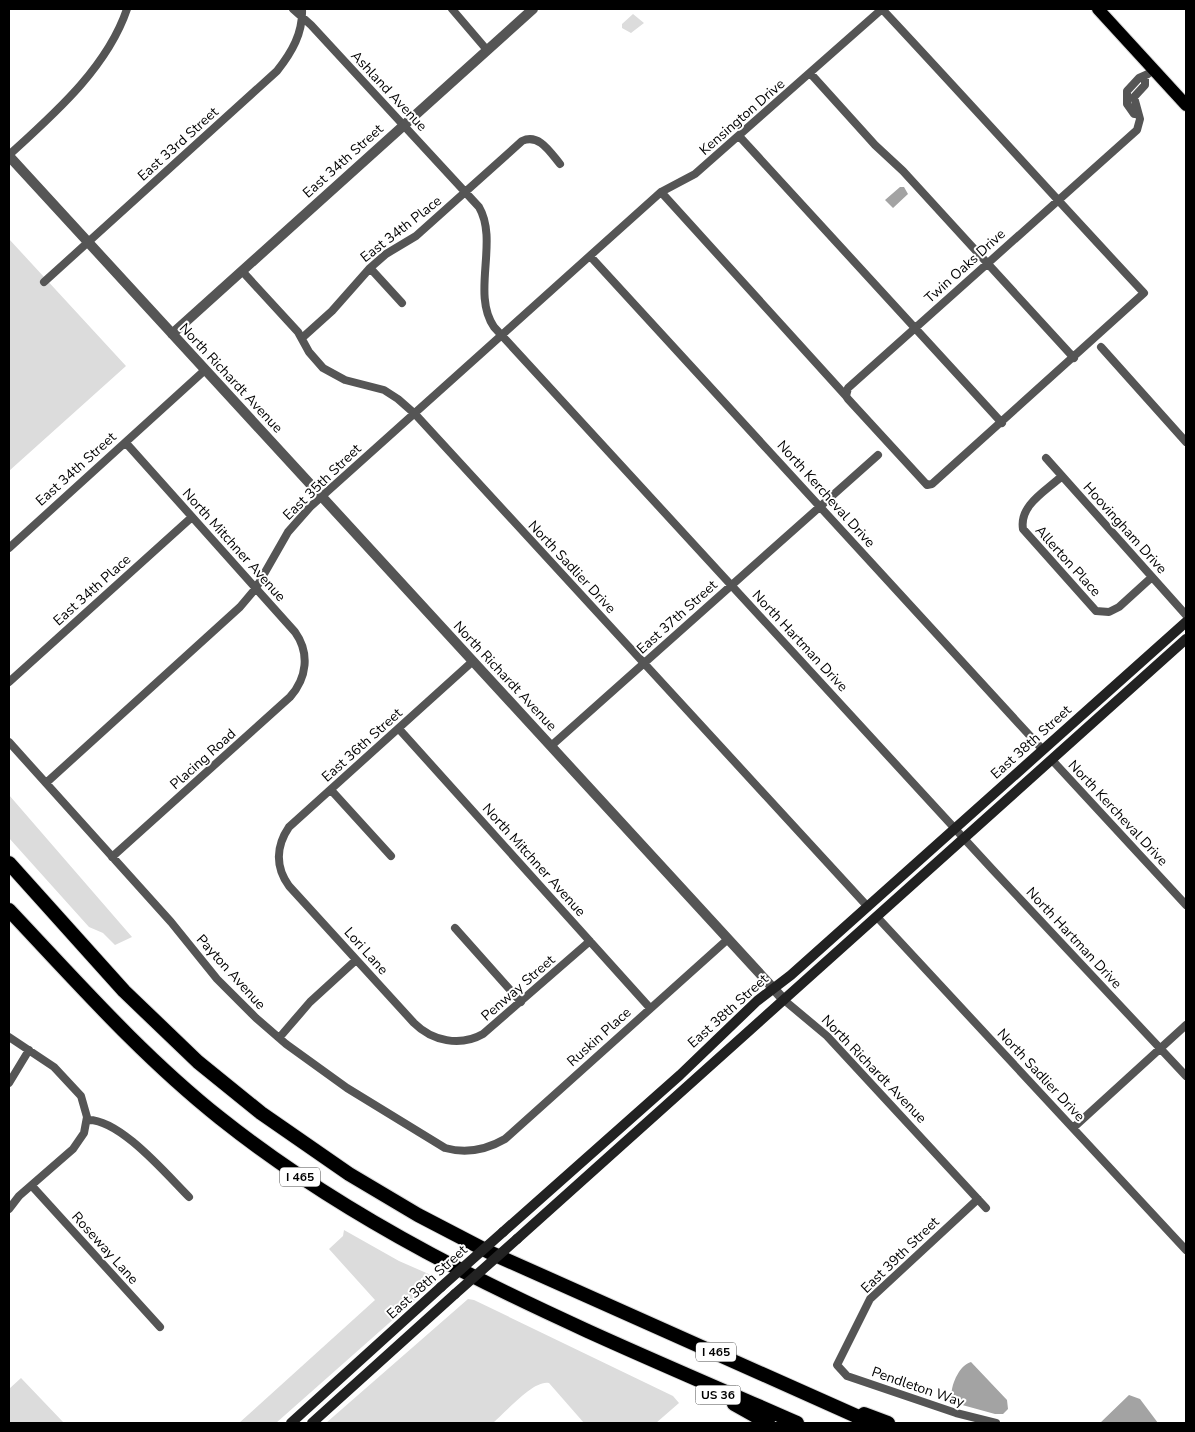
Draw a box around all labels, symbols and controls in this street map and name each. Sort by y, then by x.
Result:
street label: Ashland Avenue [347,47,431,135]
street label: Kensington Drive [695,75,789,159]
street label: East 33rd Street [134,103,222,185]
street label: East 34th Street [299,120,387,202]
street label: East 34th Place [356,191,446,267]
street label: Twin Oaks Drive [920,225,1010,307]
street label: North Richardt Avenue [175,319,287,437]
street label: East 34th Street [32,428,120,510]
street label: North Kercheval Drive [773,436,879,552]
street label: East 35th Street [279,440,365,524]
street label: Hoovingham Drive [1079,478,1171,578]
street label: North Mitchner Avenue [178,484,290,606]
street label: North Sadlier Drive [524,516,620,618]
street label: Allerton Place [1031,521,1105,601]
street label: East 34th Place [49,550,135,630]
street label: East 37th Street [633,576,721,658]
street label: North Hartman Drive [748,586,852,696]
street label: North Richardt Avenue [449,617,561,735]
street label: East 38th Street [987,701,1075,783]
street label: East 36th Street [318,704,406,786]
street label: Placing Road [166,724,240,794]
street label: North Kercheval Drive [1064,756,1172,870]
street label: North Mitchner Avenue [478,799,590,921]
street label: North Hartman Drive [1022,883,1126,993]
street label: Lori Lane [340,923,392,979]
street label: Payton Avenue [192,930,270,1014]
street label: Penway Street [477,951,559,1025]
street label: East 38th Street [684,970,772,1052]
street label: Ruskin Place [563,1003,635,1071]
street label: North Richardt Avenue [817,1011,931,1127]
street label: North Sadlier Drive [993,1024,1089,1126]
road number: I 465 [280,1168,320,1186]
street label: Roseway Lane [67,1208,143,1288]
street label: East 39th Street [857,1213,943,1297]
street label: East 38th Street [383,1241,471,1323]
road number: I 465 [696,1342,736,1361]
street label: Pendleton Way [869,1362,968,1412]
road number: US 36 [696,1386,740,1404]

